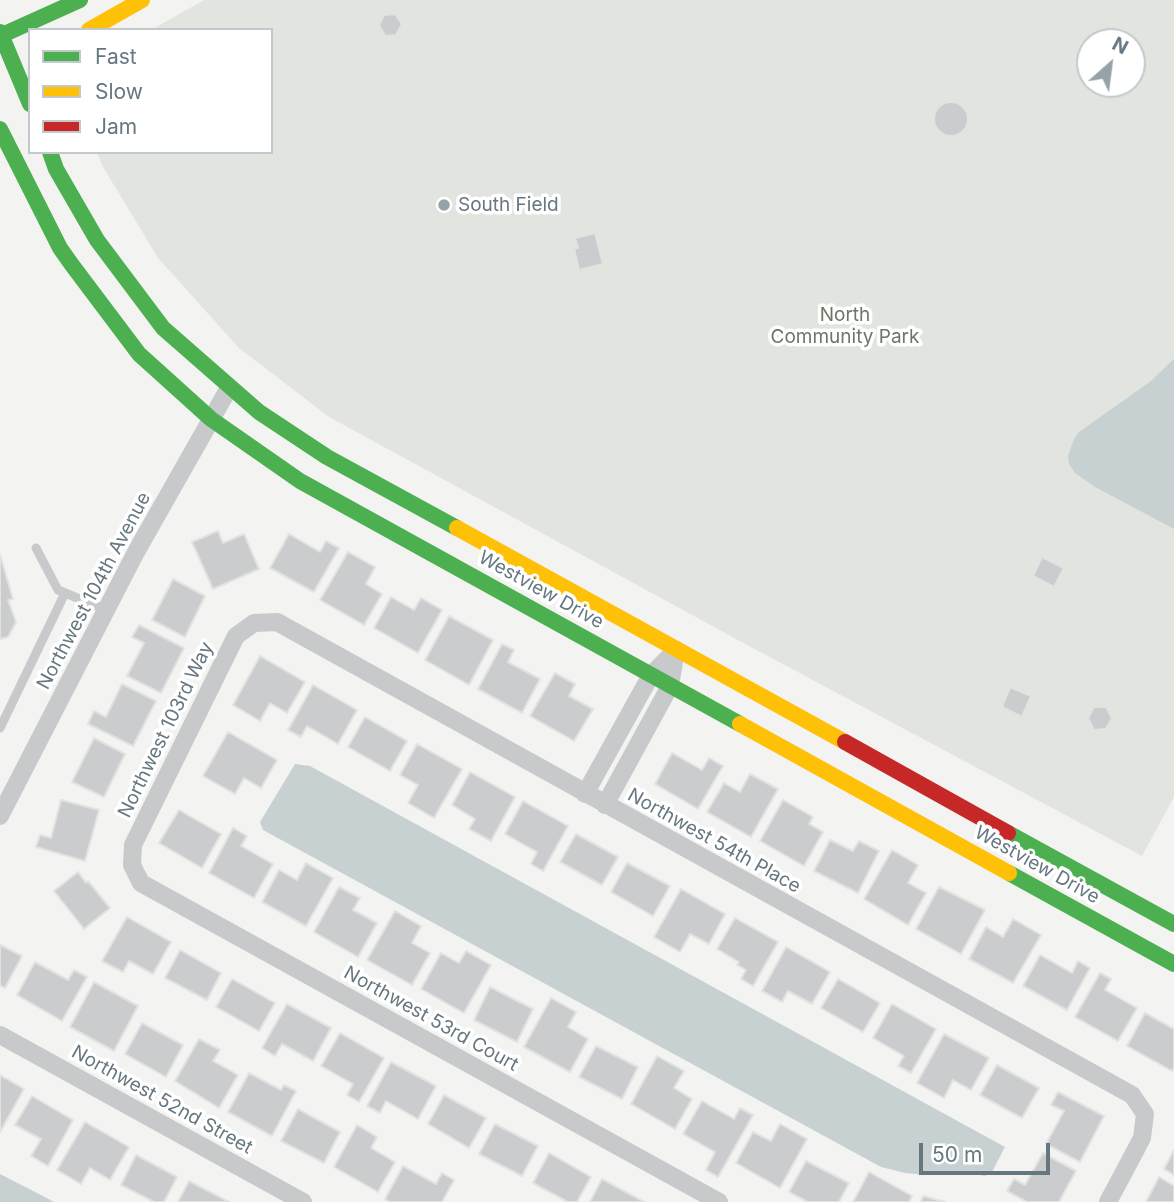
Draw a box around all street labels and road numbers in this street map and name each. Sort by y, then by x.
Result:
street label: Northwest 104th Avenue [32,489,156,693]
street label: Westview Drive [474,546,608,634]
street label: Northwest 103rd Way [114,638,218,822]
street label: Northwest 54th Place [623,784,805,898]
street label: Westview Drive [970,821,1104,909]
street label: Northwest 53rd Court [340,962,522,1076]
street label: Northwest 52nd Street [68,1041,256,1159]

